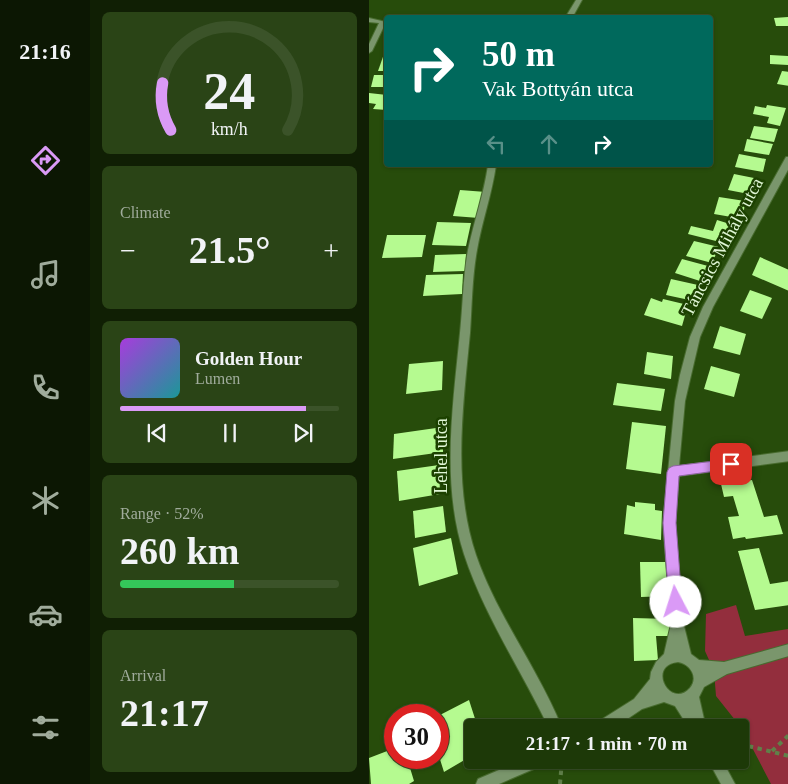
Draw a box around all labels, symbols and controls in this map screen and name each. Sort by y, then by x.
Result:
icon: right [399,35,464,100]
text: 50 m [482,35,555,74]
text: 21:16 [19,39,71,64]
text: 24 [204,63,256,120]
text: Vak Bottyán utca [482,76,634,101]
text: km/h [211,119,248,139]
icon: left [482,130,510,158]
icon: ahead [535,130,563,158]
icon: right [588,130,616,158]
icon: directions [28,143,63,178]
street label: Táncsics Mihály utca [677,174,767,320]
text: Climate [120,204,171,221]
text: 21.5° [189,229,270,271]
text: − [120,235,136,266]
text: + [323,235,339,266]
icon: music [28,257,63,292]
text: Golden Hour [195,348,302,369]
icon: phone [28,370,63,405]
text: Lumen [195,370,240,387]
street label: Lehel utca [431,418,451,494]
icon: previous [143,419,171,447]
icon: pause [216,419,244,447]
icon: next [289,419,317,447]
pin [710,443,752,485]
icon: arrive [717,450,745,478]
icon: climate [28,483,63,518]
text: Range · 52% [120,505,204,522]
text: 260 km [120,530,239,572]
position arrow [649,575,701,627]
icon: car [28,597,63,632]
text: Arrival [120,667,166,684]
text: 21:17 [120,692,209,734]
speed limit sign: 30 [384,704,449,769]
icon: filters [28,710,63,745]
text: 21:17 · 1 min · 70 m [526,733,687,754]

